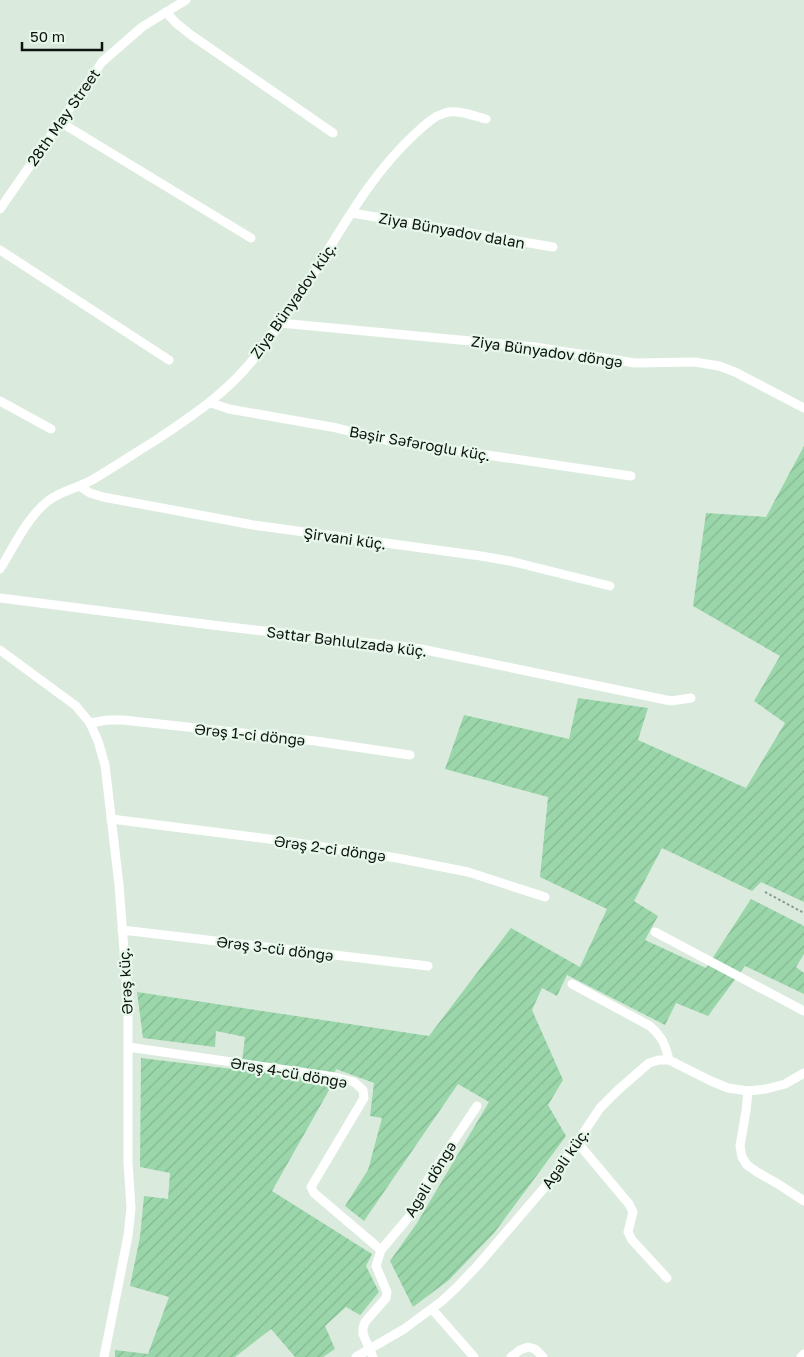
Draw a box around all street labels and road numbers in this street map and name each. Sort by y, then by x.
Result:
street label: 28th May Street [23,65,103,169]
street label: Ziya Bünyadov dalan [378,208,526,252]
street label: Ziya Bünyadov küç. [246,238,340,362]
street label: Ziya Bünyadov döngə [470,331,624,371]
street label: Bəşir Səfəroğlu küç. [348,422,492,464]
street label: Şirvani küç. [303,523,387,553]
street label: Səttar Bəhlulzadə küç. [266,622,428,660]
street label: Ərəş 1-ci döngə [194,719,306,749]
street label: Ərəş 2-ci döngə [273,831,387,865]
street label: Ərəş 3-cü döngə [216,932,334,964]
street label: Ərəş küç. [114,947,136,1015]
street label: Ərəş 4-cü döngə [229,1053,349,1091]
street label: Ağəli küç. [538,1124,592,1192]
street label: Ağəli döngə [400,1138,460,1220]

